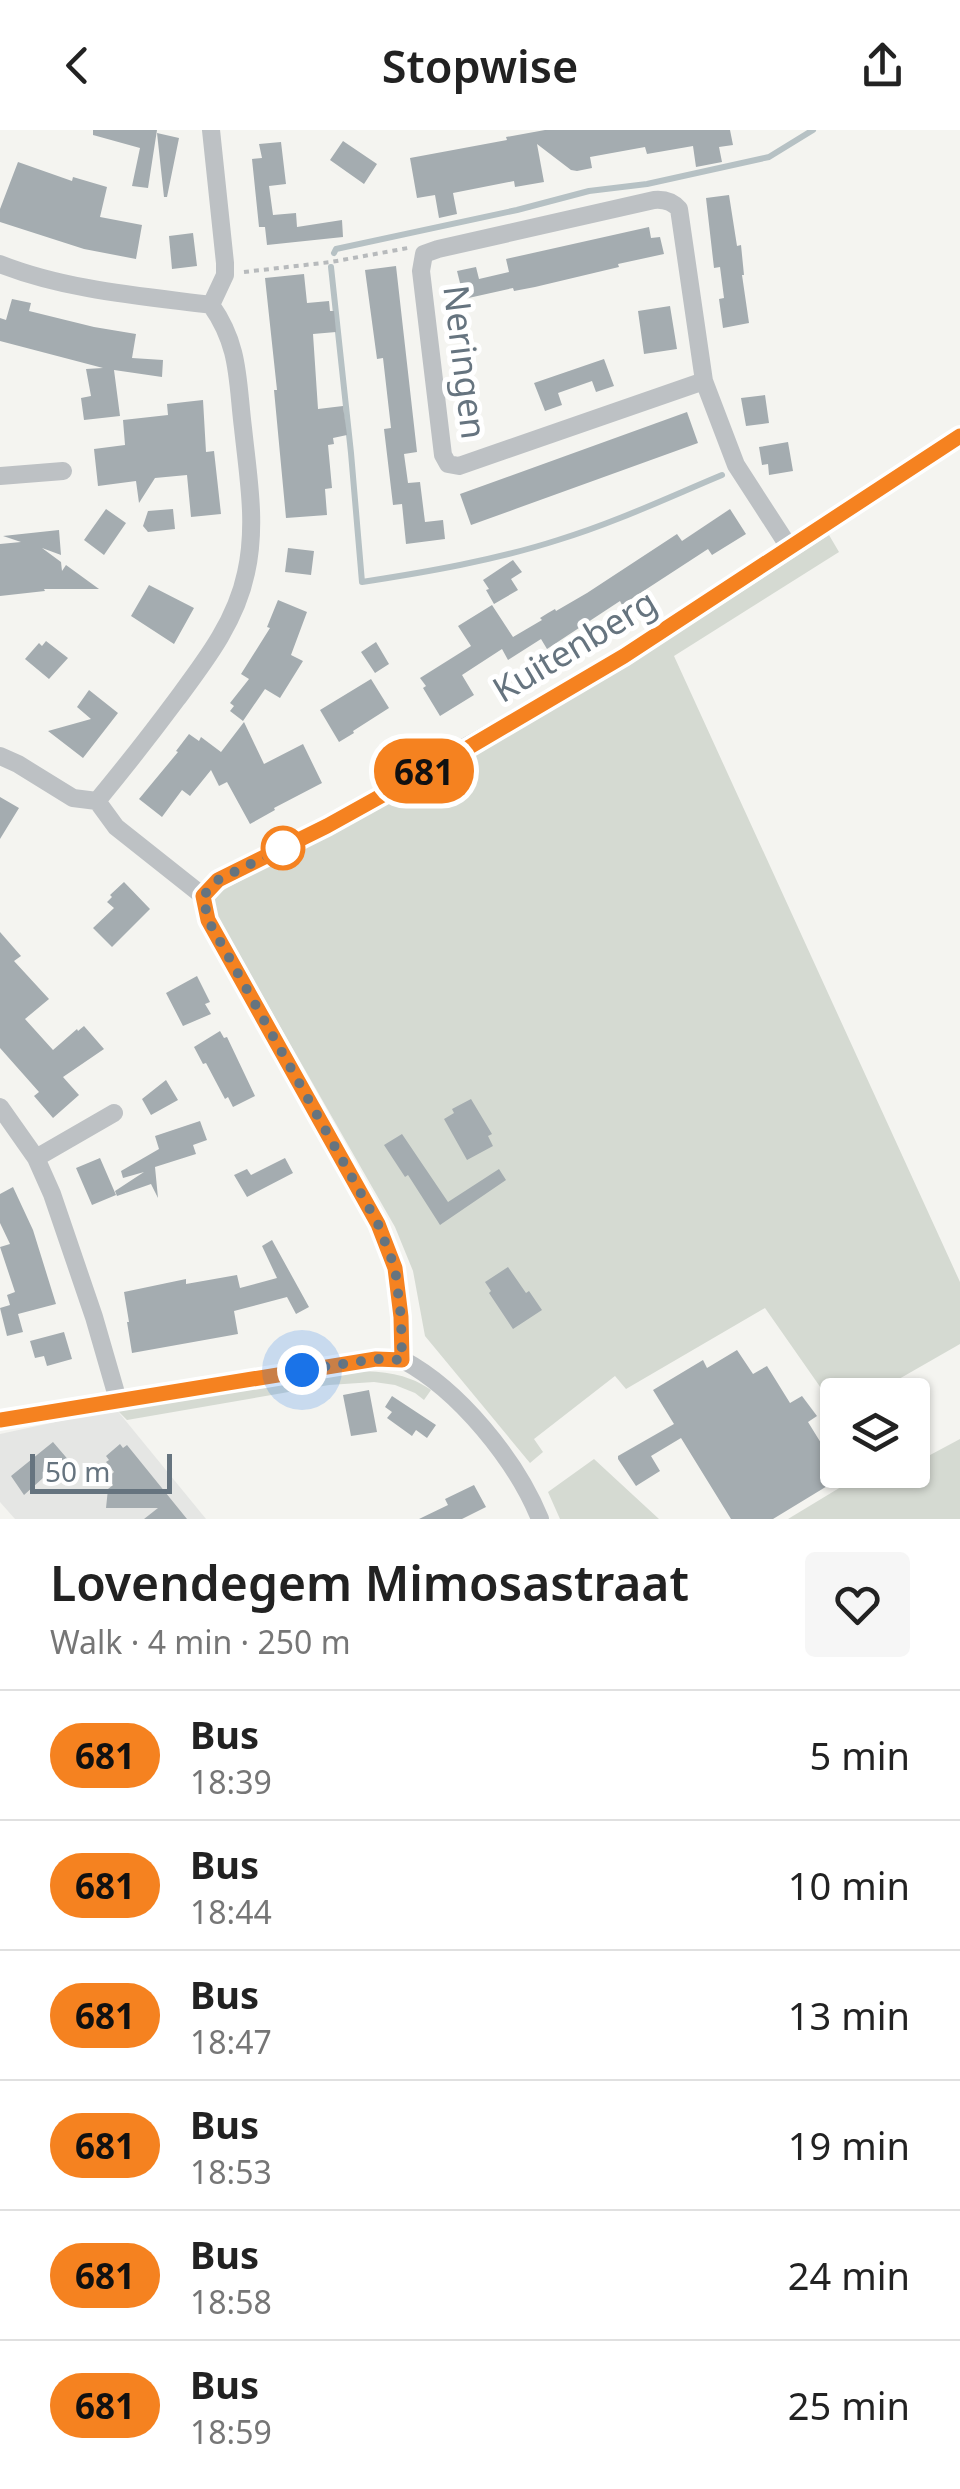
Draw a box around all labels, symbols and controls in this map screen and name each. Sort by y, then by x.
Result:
text: Stopwise [382,35,578,96]
icon: back [50,38,105,93]
icon: share [855,38,910,93]
street label: Neringen [433,283,499,441]
street label: Kuitenberg [483,578,665,712]
line badge: 681 [366,738,482,804]
text: 681 [394,748,454,795]
unlabelled marker [262,827,304,869]
your location [277,1345,327,1395]
map controls [820,1378,930,1488]
button: layers [820,1378,930,1488]
scale bar [30,1449,172,1494]
text: 50 m [45,1452,111,1490]
text: Lovendegem Mimosastraat [50,1550,689,1615]
button: heart [805,1552,910,1657]
text: Walk · 4 min · 250 m [50,1620,351,1663]
text: Bus [190,1708,259,1760]
text: 5 min [810,1729,910,1781]
text: 681 [75,1732,135,1779]
text: 18:39 [190,1760,272,1803]
text: Bus [190,1838,259,1890]
text: 10 min [788,1859,910,1911]
text: 681 [75,1862,135,1909]
text: 18:44 [190,1890,272,1933]
text: Bus [190,1968,259,2020]
text: 13 min [788,1989,910,2041]
text: 681 [75,1992,135,2039]
text: 18:47 [190,2020,272,2063]
text: Bus [190,2098,259,2150]
text: 19 min [788,2119,910,2171]
text: 681 [75,2122,135,2169]
text: 18:53 [190,2150,272,2193]
text: Bus [190,2228,259,2280]
text: 24 min [788,2249,910,2301]
text: 681 [75,2252,135,2299]
text: 18:58 [190,2280,272,2323]
text: Bus [190,2358,259,2410]
text: 25 min [788,2379,910,2431]
text: 681 [75,2382,135,2429]
text: 18:59 [190,2410,272,2453]

